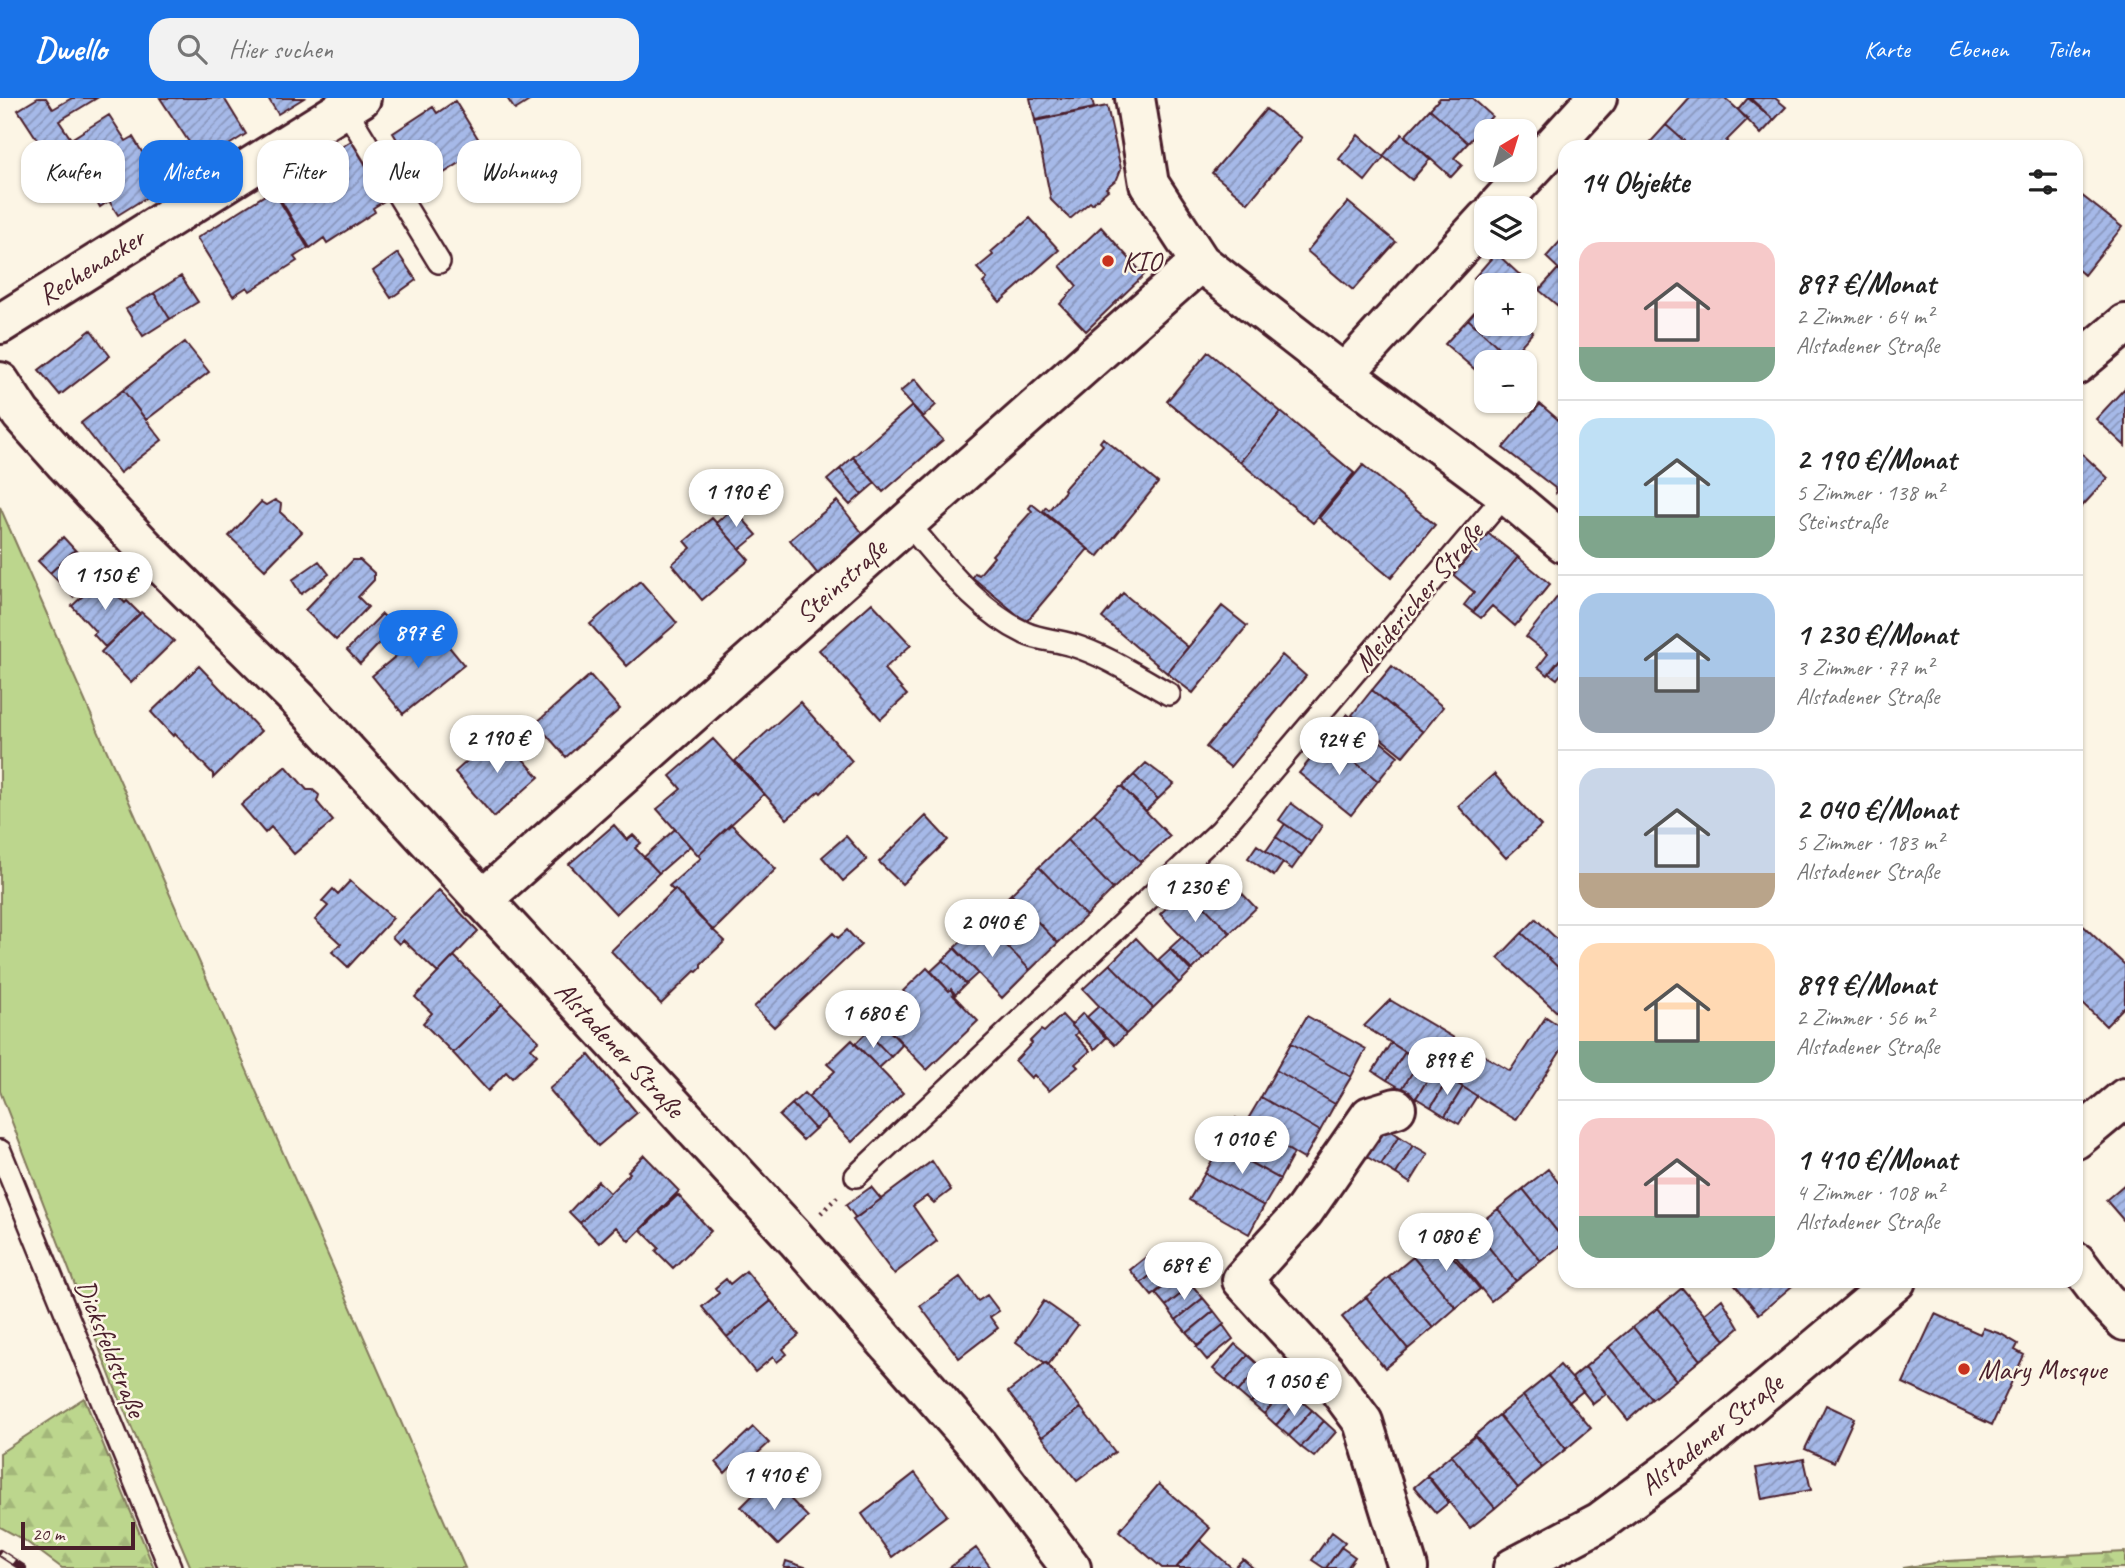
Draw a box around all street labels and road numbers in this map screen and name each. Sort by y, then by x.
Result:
street label: Rechenacker [31,219,152,312]
street label: Meidericher Straße [1345,514,1492,679]
street label: Steinstraße [788,530,895,631]
street label: Alstadener Straße [548,973,694,1126]
street label: Dicksfeldstraße [68,1274,155,1424]
street label: Alstadener Straße [1632,1364,1791,1503]

